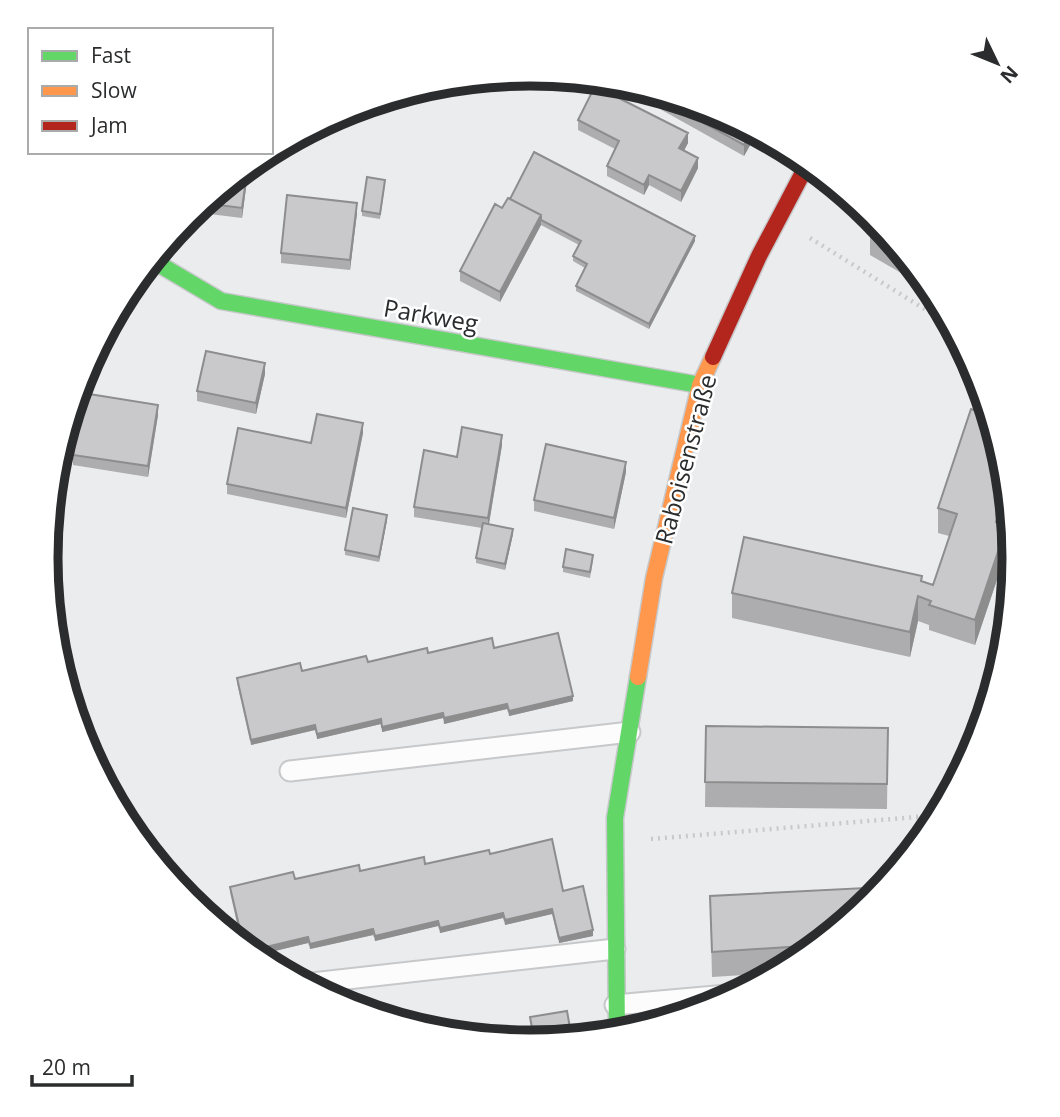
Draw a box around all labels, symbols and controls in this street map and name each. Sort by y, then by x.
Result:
legend [28,28,273,154]
north arrow [962,28,1032,98]
text: Fast [91,41,131,69]
text: N [995,60,1024,89]
text: Slow [91,76,137,104]
text: Jam [89,111,128,139]
street label: Parkweg [381,290,481,340]
street label: Raboisenstraße [646,370,724,548]
scale bar [32,1044,131,1088]
text: 20 m [42,1053,91,1081]

